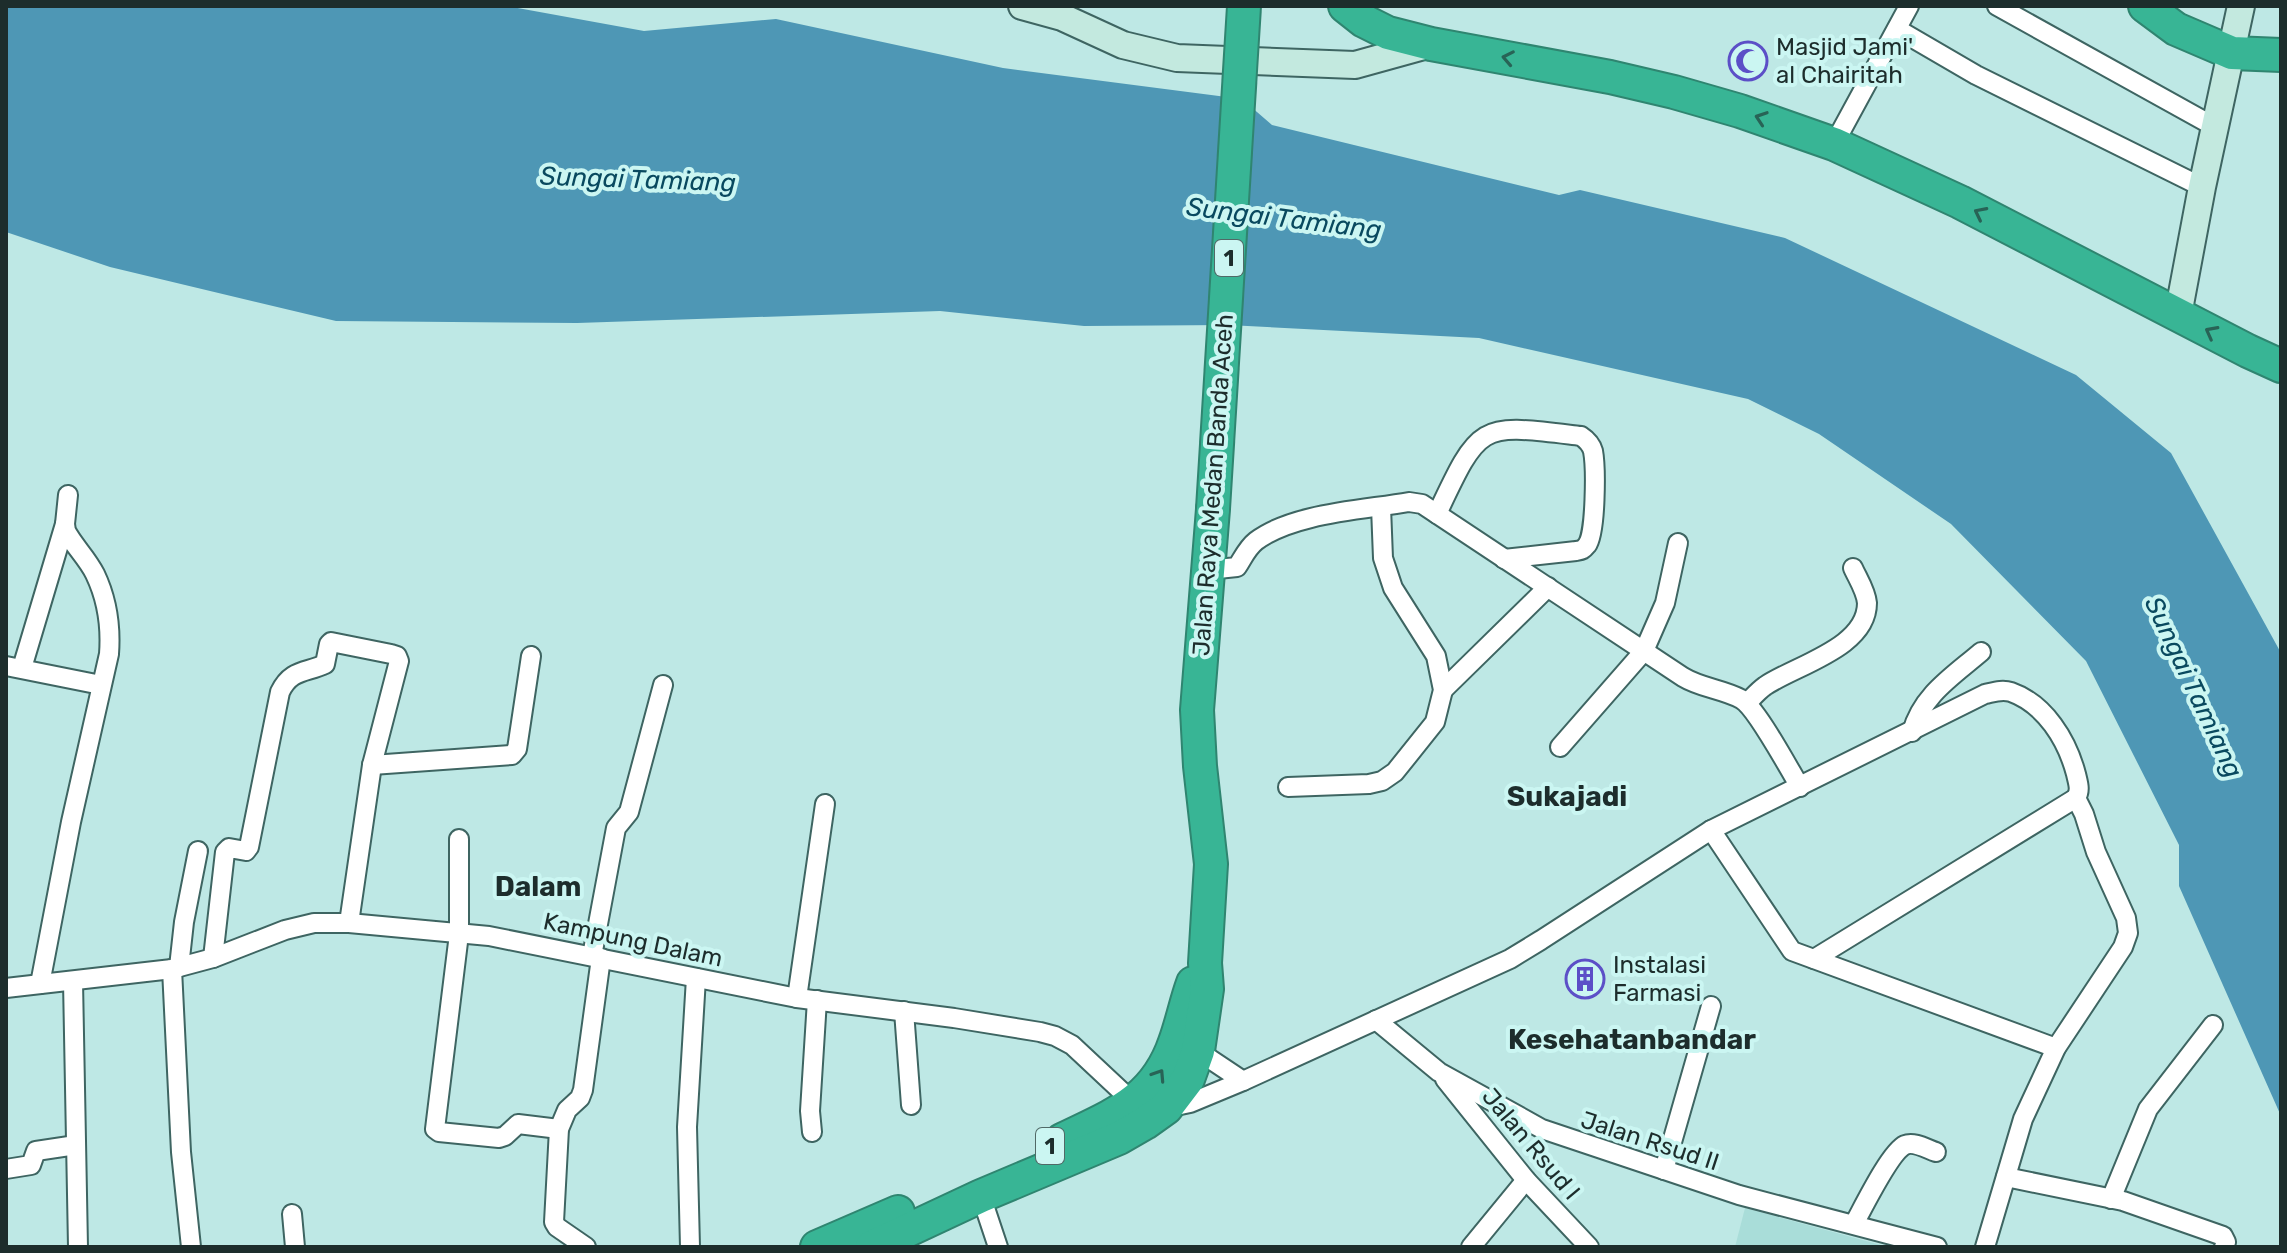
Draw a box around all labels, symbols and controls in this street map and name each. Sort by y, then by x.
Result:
place label: Masjid Jami' al Chairitah [1776,33,1913,89]
mosque icon: Masjid Jami' al Chairitah [1727,40,1769,82]
one-way arrow [1501,51,1515,68]
one-way arrow [1754,111,1768,128]
water label: Sungai Tamiang [539,161,737,198]
water label: Sungai Tamiang [1185,191,1383,246]
one-way arrow [1974,207,1989,222]
road number: 1 [1215,240,1243,276]
street label: Jalan Raya Medan Banda Aceh [1187,313,1239,657]
one-way arrow [2205,327,2219,342]
water label: Sungai Tamiang [2138,592,2249,783]
district label: Sukajadi [1507,780,1627,813]
district label: Dalam [495,870,581,903]
street label: Kampung Dalam [541,907,725,973]
place label: Instalasi Farmasi [1613,951,1706,1007]
building icon: Instalasi Farmasi [1564,958,1606,1000]
district label: Kesehatanbandar [1508,1023,1756,1056]
one-way arrow [1149,1069,1164,1084]
street label: Jalan Rsud I [1476,1083,1586,1205]
street label: Jalan Rsud II [1577,1106,1723,1176]
road number: 1 [1036,1128,1064,1164]

